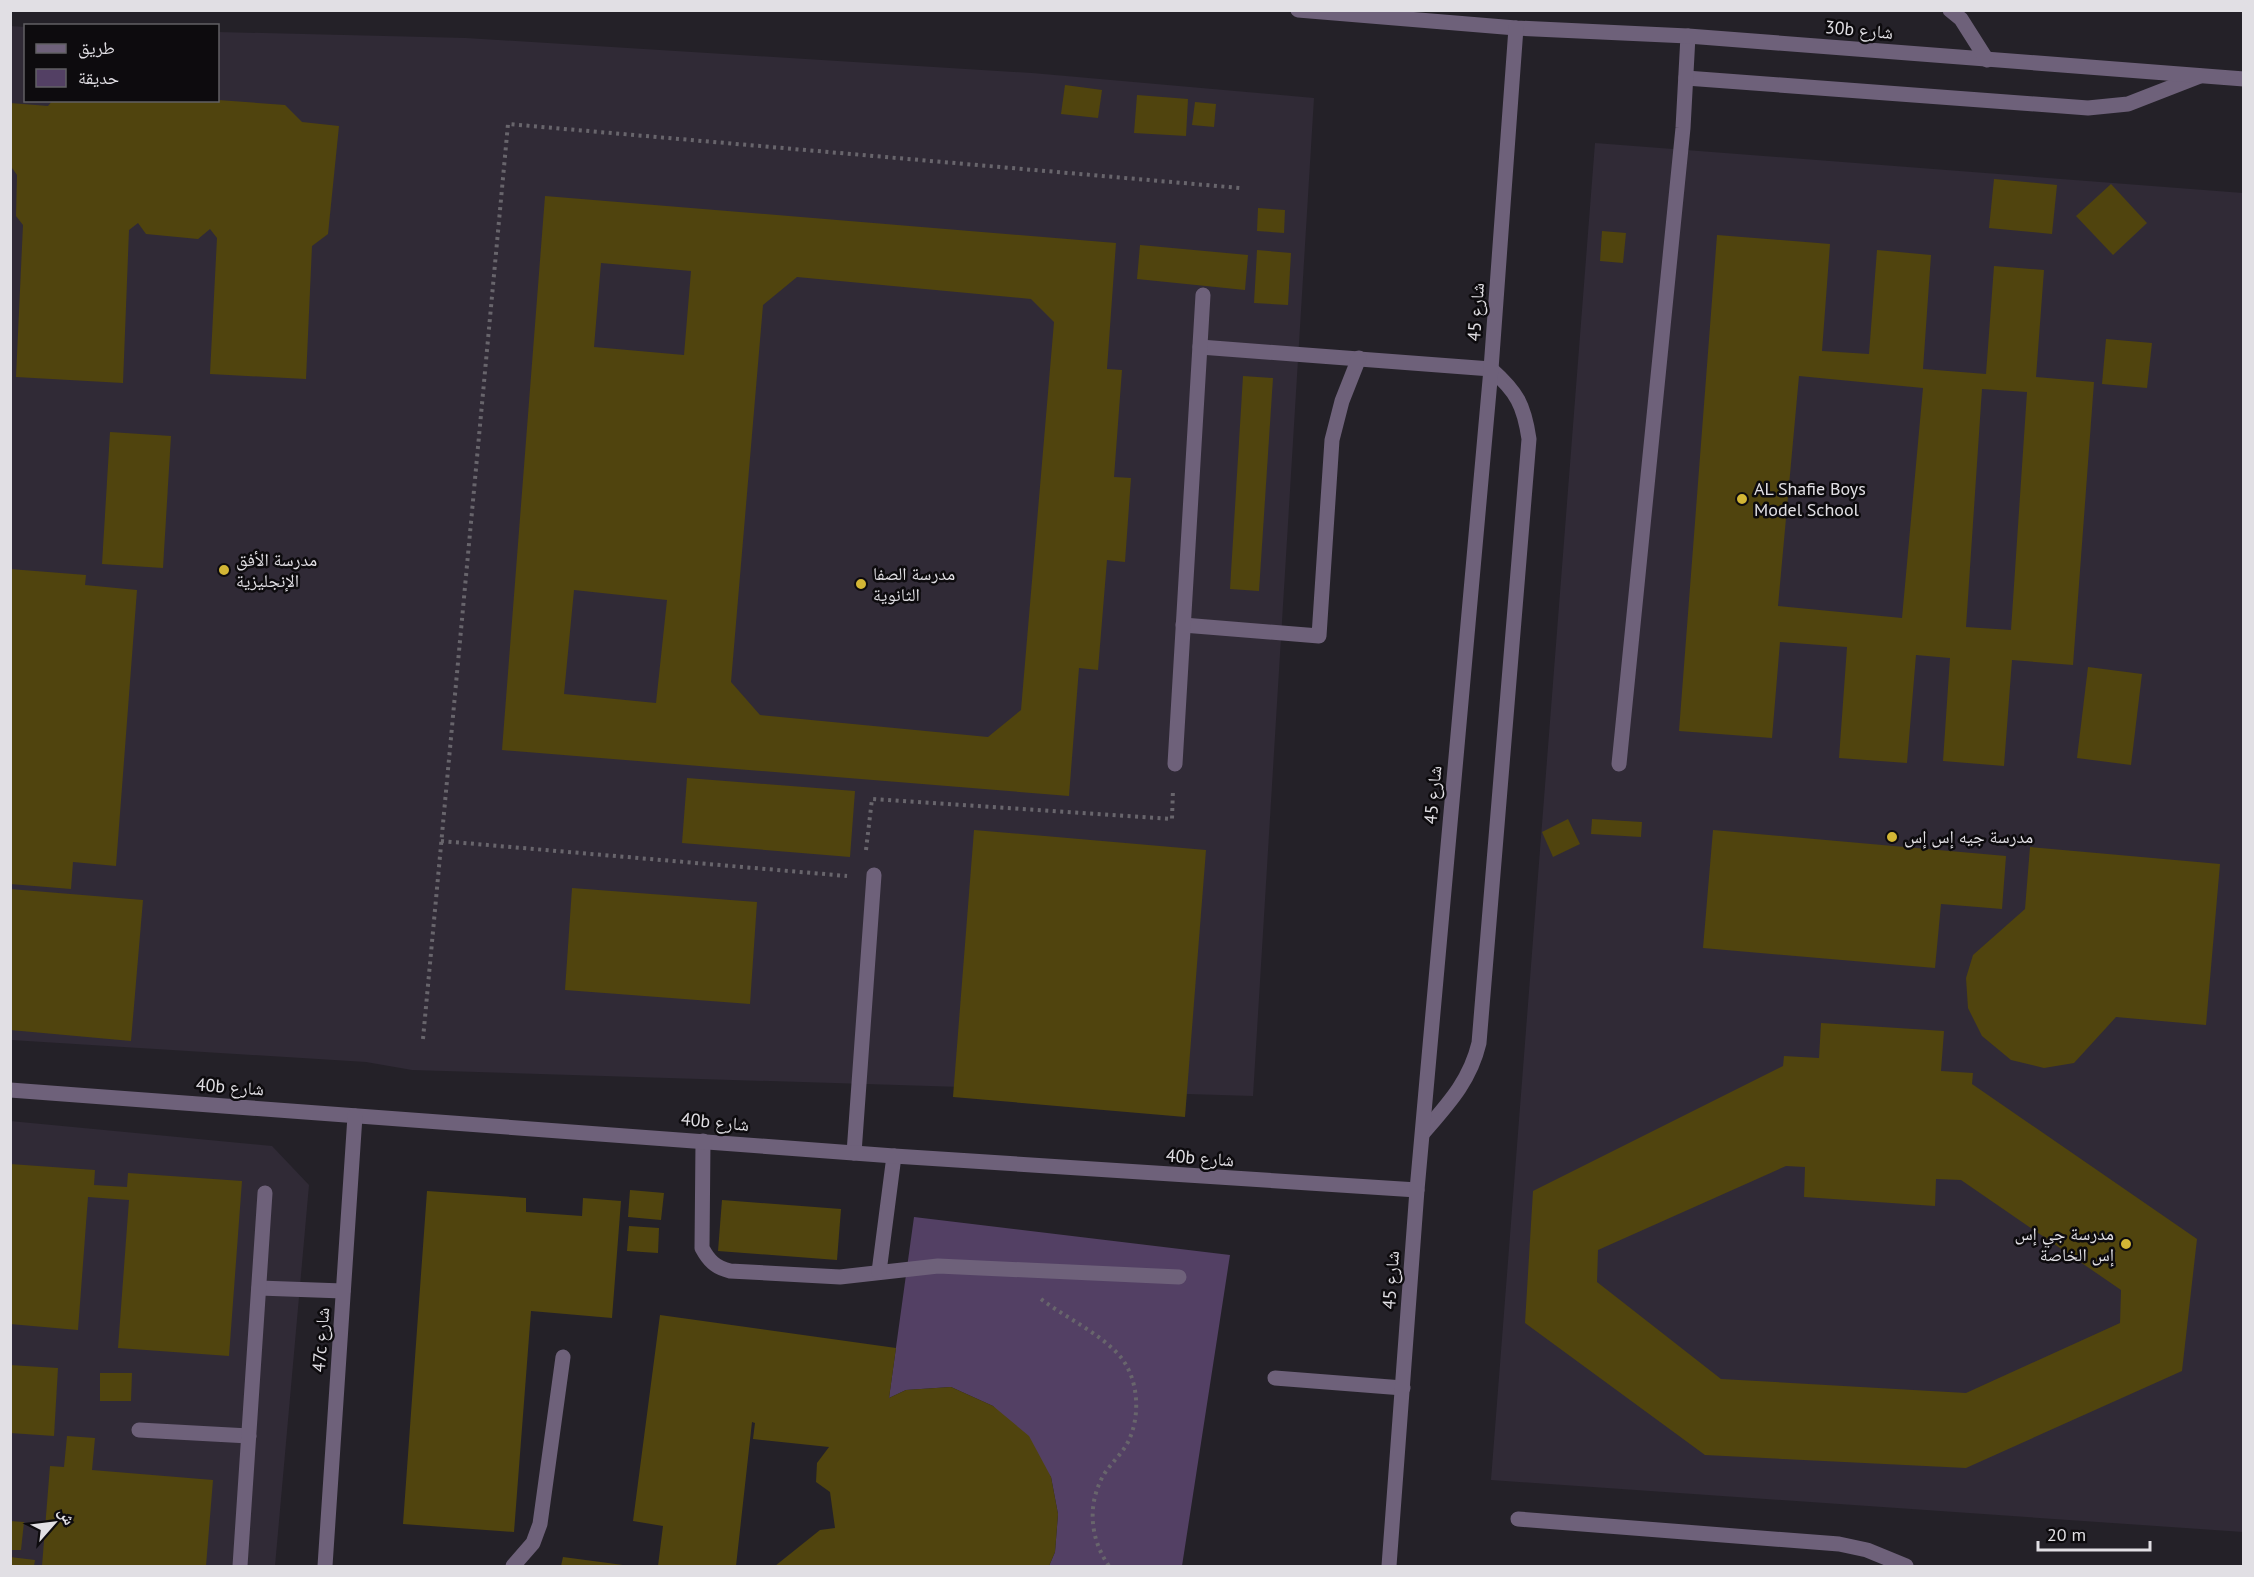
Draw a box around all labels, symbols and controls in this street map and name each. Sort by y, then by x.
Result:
street label: 30b شارع [1824,15,1894,44]
legend [24,24,219,102]
text: طريق [78,36,115,59]
text: حديقة [78,66,119,89]
street label: شارع 45 [1462,282,1489,342]
place label: AL Shafie Boys Model School [1754,477,1866,521]
marker: AL Shafie Boys Model School [1735,492,1749,506]
place label: مدرسة الأفق الإنجليزية [236,548,317,592]
place label: مدرسة الصفا الثانوية [873,562,955,606]
marker: مدرسة الأفق الإنجليزية [217,563,231,577]
marker: مدرسة الصفا الثانوية [854,577,868,591]
street label: شارع 45 [1418,765,1447,825]
place label: مدرسة جيه إس إس [1904,825,2033,849]
marker: مدرسة جيه إس إس [1885,830,1899,844]
street label: 40b شارع [195,1073,265,1100]
street label: 40b شارع [680,1107,750,1136]
street label: 40b شارع [1165,1144,1235,1171]
place label: مدرسة جي إس إس الخاصة [2014,1222,2114,1267]
marker: مدرسة جي إس إس الخاصة [2119,1237,2133,1251]
street label: شارع 45 [1377,1250,1404,1310]
street label: 47c شارع [307,1307,334,1373]
north arrow [24,1493,84,1553]
text: ش [54,1504,80,1528]
scale bar [2038,1514,2150,1552]
text: 20 m [2047,1523,2086,1546]

